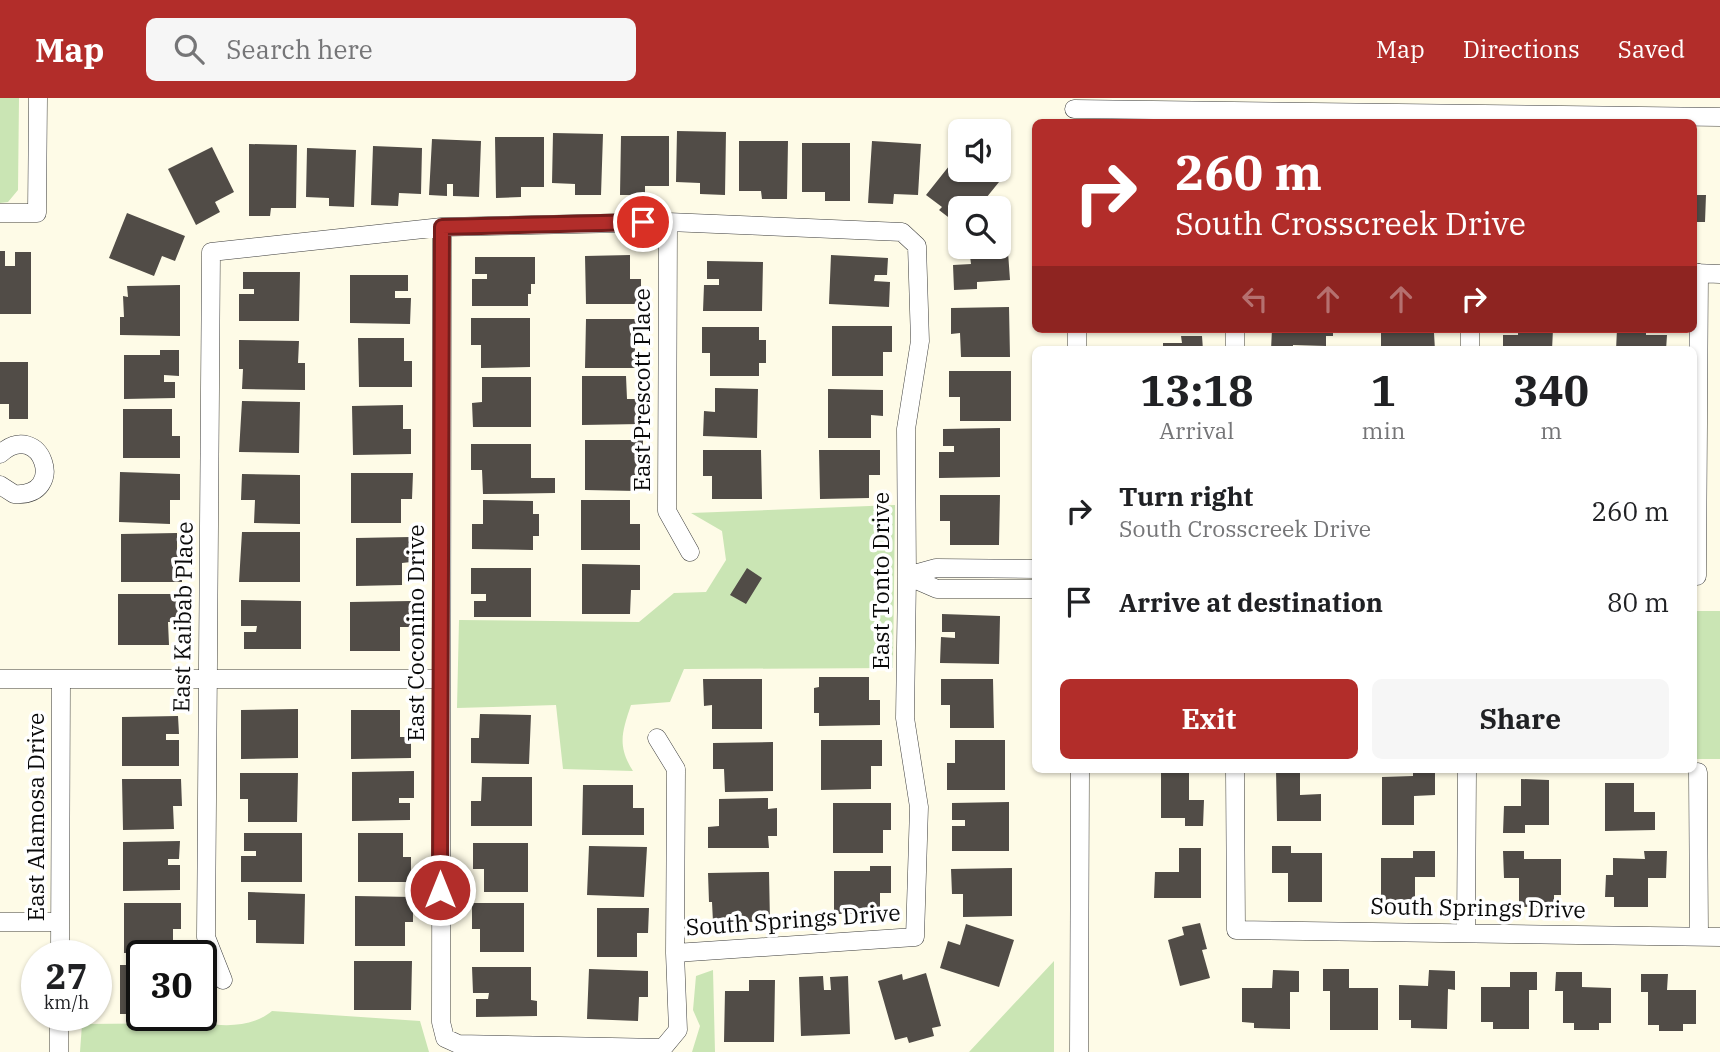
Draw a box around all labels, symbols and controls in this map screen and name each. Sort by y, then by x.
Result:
search box [146,18,636,81]
text: Map [35,28,104,71]
icon: search [170,30,208,68]
text: Search here [226,32,373,66]
text: Map [1376,33,1425,65]
text: Directions [1463,33,1580,65]
text: Saved [1618,33,1685,65]
map controls [948,119,1011,259]
button: sound [948,119,1011,182]
text: 260 m [1175,140,1322,203]
icon: right [1060,147,1151,238]
pin [613,192,673,252]
button: search [948,196,1011,259]
text: South Crosscreek Drive [1175,202,1526,244]
icon: arrive [624,203,662,241]
icon: left [1236,280,1274,318]
icon: ahead [1309,280,1347,318]
icon: ahead [1382,280,1420,318]
icon: right [1455,280,1493,318]
street label: East Prescott Place [626,288,656,492]
text: 13:18 [1140,363,1254,418]
text: 1 [1371,363,1396,418]
text: 340 [1513,363,1589,418]
text: Arrival [1159,415,1234,445]
text: min [1362,415,1405,445]
text: m [1540,415,1562,445]
text: Turn right [1119,479,1253,513]
street label: East Tonto Drive [865,492,895,670]
icon: right [1060,492,1098,530]
text: 260 m [1591,494,1669,528]
text: South Crosscreek Drive [1119,513,1371,543]
street label: East Kaibab Place [165,521,199,713]
street label: East Coconino Drive [400,524,430,742]
icon: arrive [1060,583,1098,621]
text: Arrive at destination [1119,585,1383,619]
text: 80 m [1607,585,1669,619]
button: Exit [1060,679,1358,759]
button: Share [1372,679,1669,759]
street label: East Alamosa Drive [20,713,50,921]
position arrow [403,853,477,927]
street label: South Springs Drive [1370,890,1586,924]
street label: South Springs Drive [684,897,901,941]
speed limit sign: 30 [126,940,217,1031]
text: 27 [45,953,88,999]
text: km/h [44,991,89,1014]

